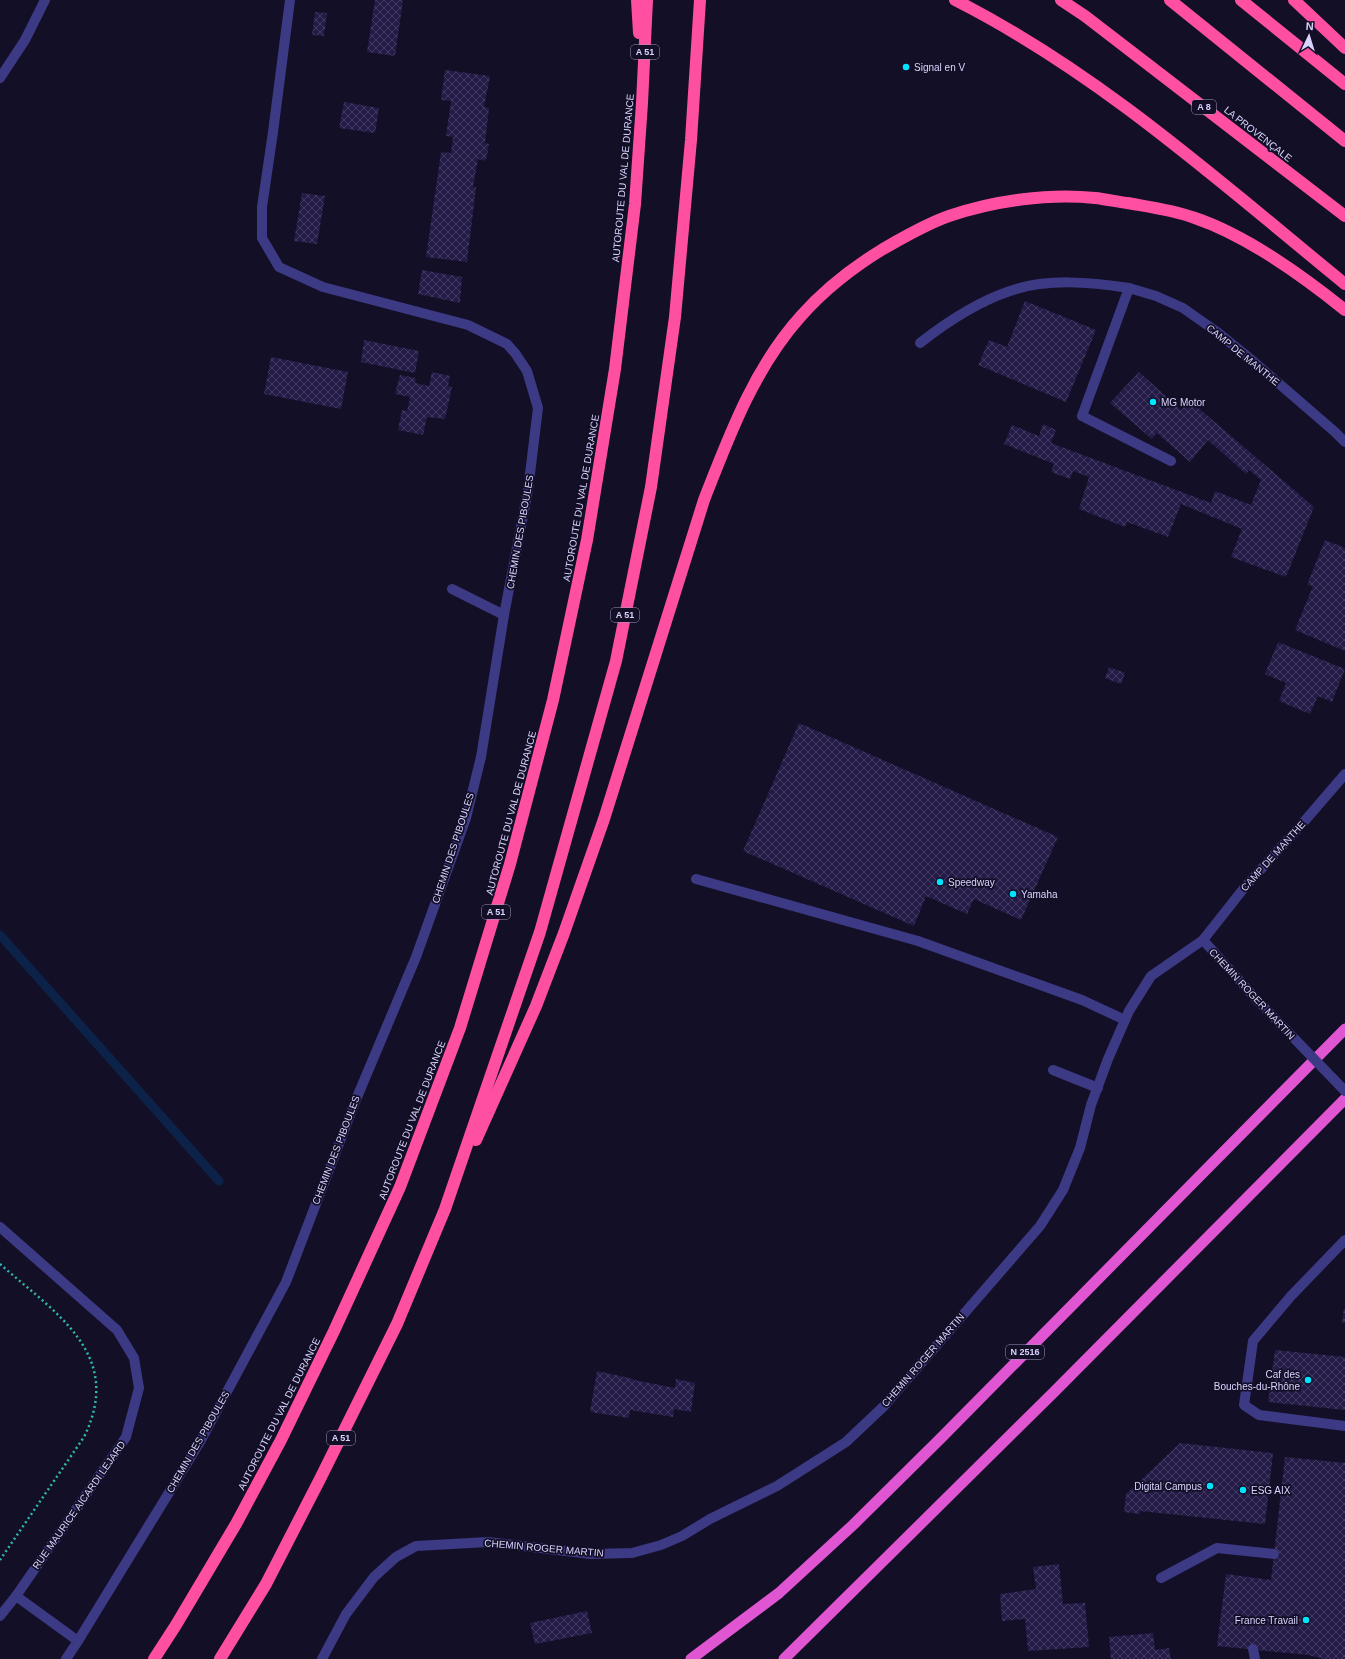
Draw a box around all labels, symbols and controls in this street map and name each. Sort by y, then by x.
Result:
north arrow [1289,16,1329,56]
text: N [1305,20,1314,32]
road number: A 51 [631,45,659,59]
marker: Signal en V [901,62,911,72]
place label: Signal en V [914,62,965,73]
street label: AUTOROUTE DU VAL DE DURANCE [610,93,636,263]
road number: A 8 [1192,100,1216,114]
street label: LA PROVENÇALE [1222,104,1294,164]
street label: CAMP DE MANTHE [1204,322,1282,388]
marker: MG Motor [1148,397,1158,407]
place label: MG Motor [1161,397,1206,408]
street label: AUTOROUTE DU VAL DE DURANCE [561,413,601,582]
street label: CHEMIN DES PIBOULES [505,474,536,590]
road number: A 51 [611,608,639,622]
street label: AUTOROUTE DU VAL DE DURANCE [484,730,538,896]
street label: CHEMIN DES PIBOULES [430,791,476,905]
street label: CAMP DE MANTHE [1239,818,1308,893]
marker: Speedway [935,877,945,887]
place label: Speedway [948,877,995,888]
marker: Yamaha [1008,889,1018,899]
place label: Yamaha [1021,889,1058,900]
road number: A 51 [482,905,510,919]
street label: CHEMIN ROGER MARTIN [1207,946,1297,1042]
street label: AUTOROUTE DU VAL DE DURANCE [377,1039,448,1201]
street label: CHEMIN DES PIBOULES [310,1094,362,1206]
street label: CHEMIN ROGER MARTIN [880,1311,966,1409]
street label: AUTOROUTE DU VAL DE DURANCE [236,1336,322,1492]
road number: N 2516 [1006,1345,1044,1359]
place label: Caf des Bouches-du-Rhône [1214,1369,1300,1392]
marker: Caf des Bouches-du-Rhône [1303,1375,1313,1385]
street label: CHEMIN DES PIBOULES [164,1389,232,1495]
road number: A 51 [327,1431,355,1445]
street label: RUE MAURICE AICARDI LEJARD [30,1439,128,1571]
place label: Digital Campus [1134,1481,1202,1492]
marker: Digital Campus [1205,1481,1215,1491]
marker: ESG AIX [1238,1485,1248,1495]
place label: ESG AIX [1251,1485,1291,1496]
street label: CHEMIN ROGER MARTIN [484,1537,604,1559]
place label: France Travail [1235,1615,1298,1626]
marker: France Travail [1301,1615,1311,1625]

